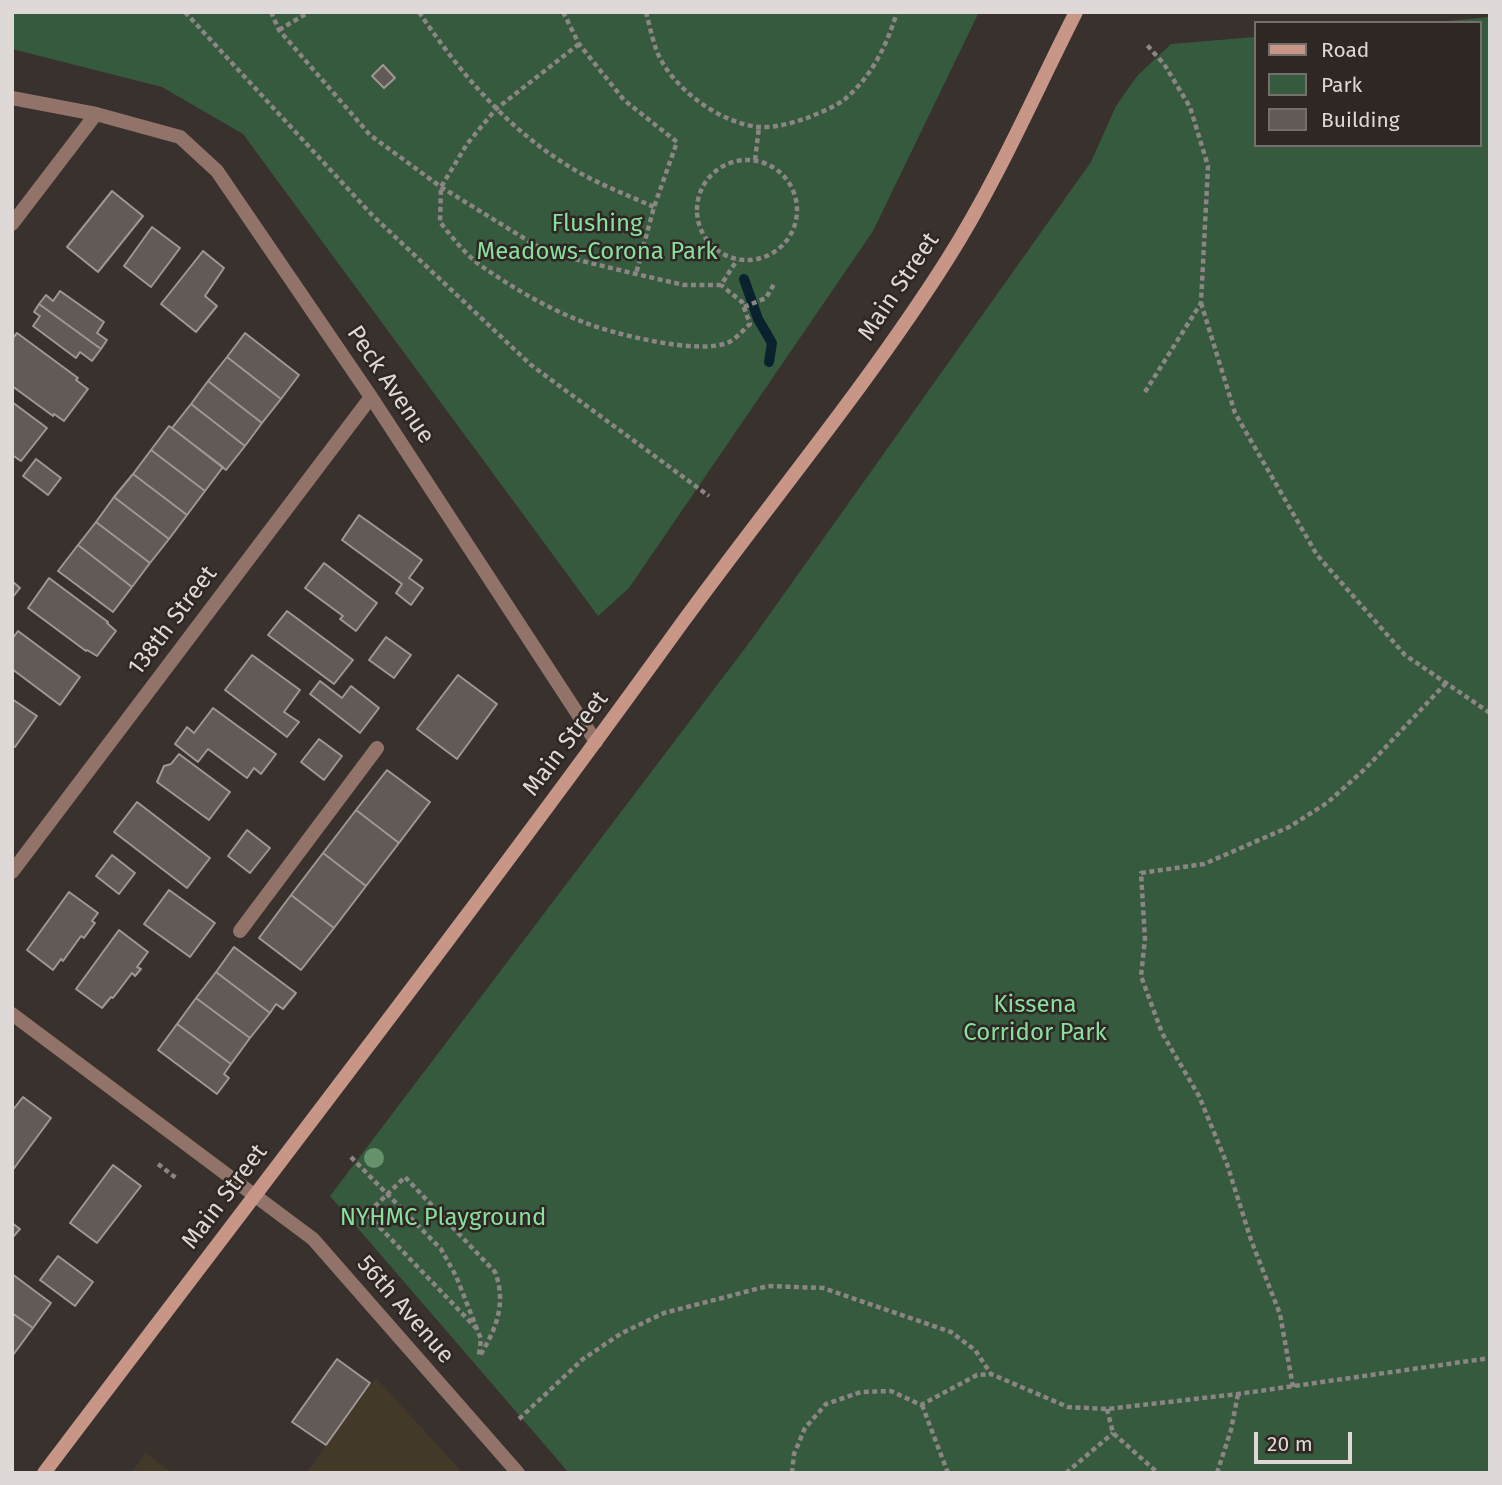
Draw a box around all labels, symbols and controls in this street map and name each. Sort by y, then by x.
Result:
legend [1254,21,1481,147]
text: Road [1321,37,1369,63]
text: Park [1321,72,1362,98]
text: Building [1321,107,1400,133]
park label: Flushing Meadows-Corona Park [476,210,718,266]
street label: Main Street [852,228,946,346]
street label: Peck Avenue [340,321,440,449]
street label: 138th Street [122,561,224,681]
street label: Main Street [517,686,615,802]
park label: Kissena Corridor Park [963,991,1107,1047]
street label: Main Street [176,1139,274,1255]
park label: NYHMC Playground [340,1204,546,1232]
street label: 56th Avenue [350,1250,460,1370]
scale bar [1257,1418,1355,1462]
text: 20 m [1267,1431,1313,1457]

